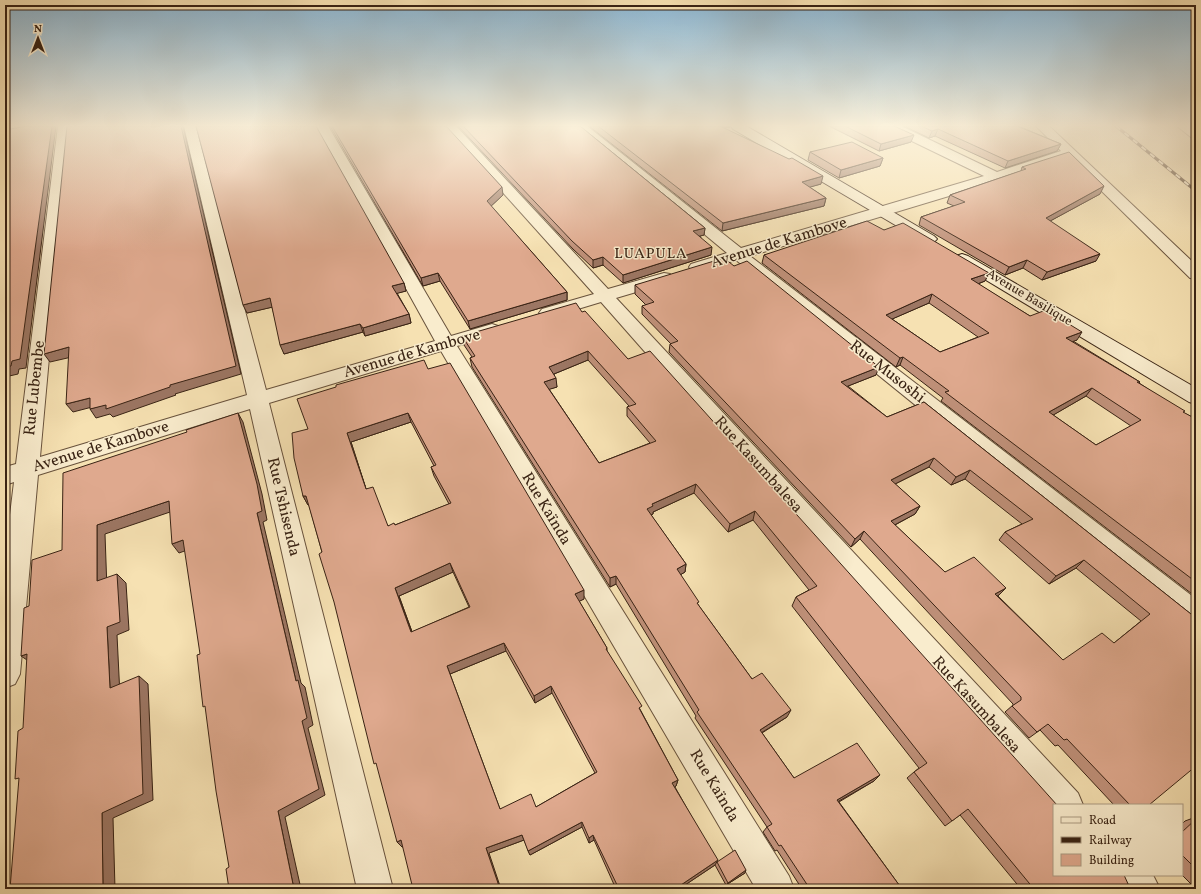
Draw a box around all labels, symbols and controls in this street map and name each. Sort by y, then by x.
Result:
north arrow [18,18,58,58]
text: N [34,22,42,37]
street label: Avenue de Kambove [708,212,850,274]
district label: LUAPULA [614,244,688,265]
street label: Avenue Basilique [983,265,1075,331]
street label: Avenue de Kambove [341,324,483,384]
street label: Rue Musoshi [844,335,930,409]
street label: Rue Lubembe [19,339,51,437]
street label: Rue Kasumbalesa [709,412,808,518]
street label: Avenue de Kambove [30,416,172,478]
street label: Rue Tshisenda [261,455,305,559]
street label: Rue Kaïnda [516,469,576,549]
street label: Rue Kasumbalesa [927,652,1026,758]
street label: Rue Kaïnda [684,746,744,826]
legend [1053,804,1183,876]
text: Road [1089,813,1116,829]
text: Railway [1089,833,1132,849]
text: Building [1089,853,1134,869]

